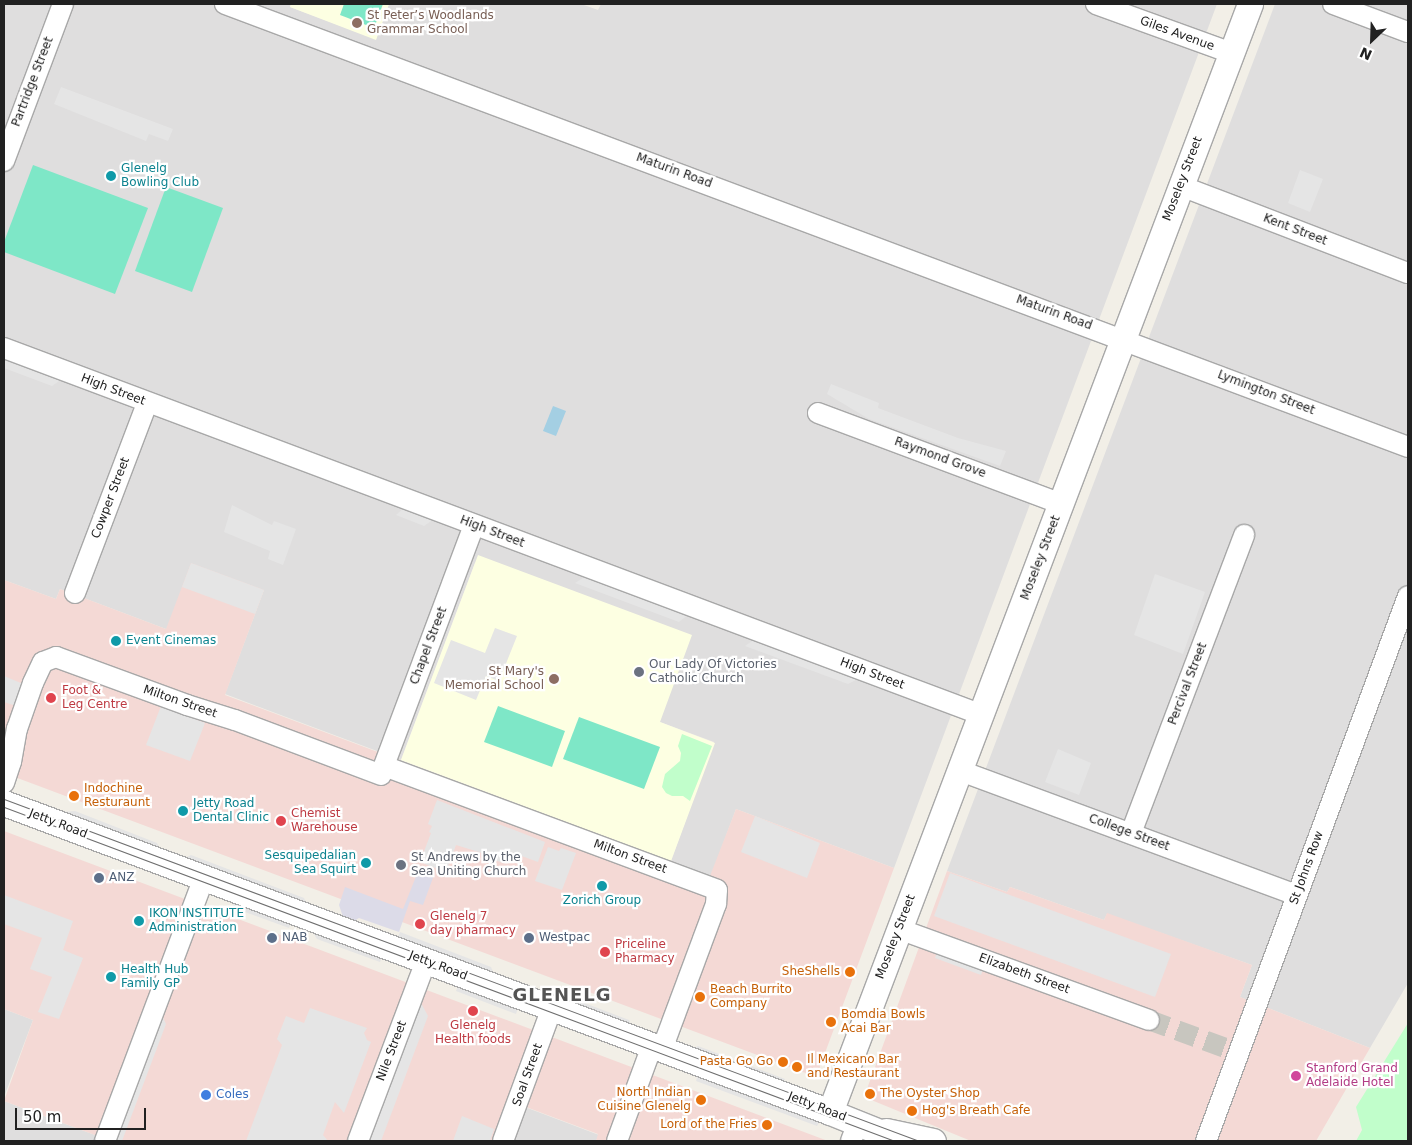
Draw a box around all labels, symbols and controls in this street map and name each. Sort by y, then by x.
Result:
place label: St Peter’s Woodlands Grammar School [367,9,494,37]
street label: Giles Avenue [1138,14,1216,54]
north arrow [1347,15,1397,65]
marker: St Peter’s Woodlands Grammar School [351,17,363,29]
street label: Partridge Street [9,35,57,129]
text: N [1357,44,1375,63]
street label: Moseley Street [1160,135,1206,223]
street label: Maturin Road [634,151,714,191]
place label: Glenelg Bowling Club [121,162,199,190]
marker: Glenelg Bowling Club [105,170,117,182]
street label: Kent Street [1261,211,1329,249]
street label: Maturin Road [1014,293,1094,333]
street label: Lymington Street [1215,368,1317,418]
street label: High Street [79,371,147,409]
street label: Raymond Grove [892,435,988,481]
street label: Cowper Street [89,455,133,541]
street label: High Street [458,513,526,551]
street label: Moseley Street [1018,514,1064,602]
street label: Chapel Street [408,605,450,687]
place label: Event Cinemas [126,634,216,648]
marker: Event Cinemas [110,635,122,647]
street label: Percival Street [1166,641,1210,727]
street label: High Street [838,655,906,693]
place label: Our Lady Of Victories Catholic Church [649,658,777,686]
place label: St Mary's Memorial School [445,665,544,693]
marker: Our Lady Of Victories Catholic Church [633,666,645,678]
marker: St Mary's Memorial School [548,673,560,685]
street label: Milton Street [141,683,219,721]
place label: Foot & Leg Centre [62,684,127,712]
marker: Foot & Leg Centre [44,691,58,705]
place label: Indochine Resturaunt [84,782,150,810]
marker: Indochine Resturaunt [68,790,80,802]
place label: Jetty Road Dental Clinic [193,797,269,825]
marker: Jetty Road Dental Clinic [177,805,189,817]
street label: Jetty Road [27,806,89,842]
place label: Chemist Warehouse [291,807,358,835]
street label: College Street [1087,812,1171,854]
marker: Chemist Warehouse [275,815,287,827]
street label: St Johns Row [1287,829,1327,907]
street label: Milton Street [591,837,669,877]
place label: Sesquipedalian Sea Squirt [265,849,356,877]
place label: St Andrews by the Sea Uniting Church [411,851,526,879]
marker: Sesquipedalian Sea Squirt [360,857,372,869]
marker: St Andrews by the Sea Uniting Church [395,859,407,871]
place label: ANZ [109,871,134,885]
marker: ANZ [93,872,105,884]
marker: Zorich Group [596,880,608,892]
street label: Moseley Street [873,893,919,981]
place label: Zorich Group [563,894,641,908]
place label: IKON INSTITUTE Administration [149,907,244,935]
place label: Glenelg 7 day pharmacy [430,910,516,938]
marker: IKON INSTITUTE Administration [133,915,145,927]
marker: Glenelg 7 day pharmacy [414,918,426,930]
place label: NAB [282,931,307,945]
place label: Westpac [539,931,590,945]
marker: NAB [266,932,278,944]
marker: Westpac [523,932,535,944]
place label: Priceline Pharmacy [615,938,675,966]
marker: Priceline Pharmacy [599,946,611,958]
street label: Jetty Road [407,948,469,984]
street label: Elizabeth Street [977,951,1071,997]
place label: Health Hub Family GP [121,963,188,991]
place label: SheShells [782,965,840,979]
marker: SheShells [844,966,856,978]
marker: Health Hub Family GP [105,971,117,983]
place label: Beach Burrito Company [710,983,792,1011]
district label: GLENELG [512,984,612,1006]
marker: Beach Burrito Company [694,991,706,1003]
marker: Glenelg Health foods [467,1005,479,1017]
place label: Bomdia Bowls Acai Bar [841,1008,925,1036]
marker: Bomdia Bowls Acai Bar [825,1016,837,1028]
street label: Nile Street [374,1019,410,1083]
place label: Glenelg Health foods [435,1019,511,1047]
street label: Soal Street [510,1042,546,1108]
place label: Il Mexicano Bar and Restaurant [807,1053,899,1081]
place label: Pasta Go Go [700,1055,773,1069]
marker: Pasta Go Go [777,1056,789,1068]
marker: Il Mexicano Bar and Restaurant [791,1061,803,1073]
place label: Stanford Grand Adelaide Hotel [1306,1062,1398,1090]
marker: Stanford Grand Adelaide Hotel [1290,1070,1302,1082]
place label: North Indian Cuisine Glenelg [597,1086,691,1114]
place label: The Oyster Shop [880,1087,980,1101]
place label: Coles [216,1088,249,1102]
marker: The Oyster Shop [864,1088,876,1100]
marker: Coles [200,1089,212,1101]
street label: Jetty Road [786,1089,848,1125]
marker: North Indian Cuisine Glenelg [695,1094,707,1106]
scale bar [18,1098,149,1130]
place label: Hog's Breath Cafe [922,1104,1030,1118]
marker: Hog's Breath Cafe [906,1105,918,1117]
text: 50 m [23,1108,61,1126]
place label: Lord of the Fries [660,1118,757,1132]
marker: Lord of the Fries [761,1119,773,1131]

